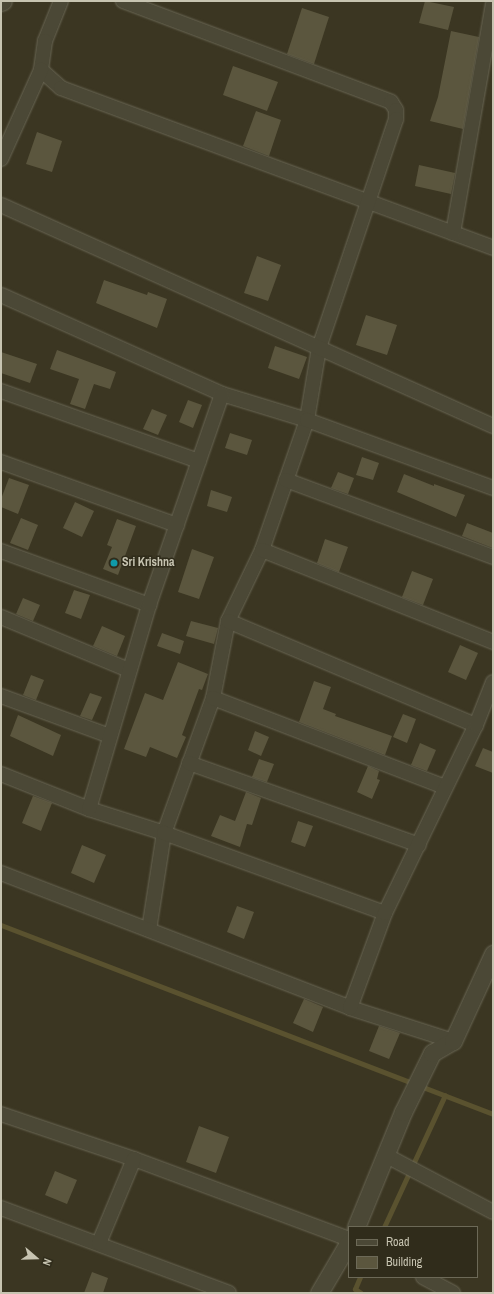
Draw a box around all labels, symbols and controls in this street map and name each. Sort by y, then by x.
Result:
place label: Sri Krishna [122,556,174,570]
marker: Sri Krishna [109,558,119,568]
legend [348,1226,478,1278]
text: Road [386,1234,410,1250]
north arrow [16,1238,56,1278]
text: Building [386,1254,422,1270]
text: N [40,1257,55,1268]

